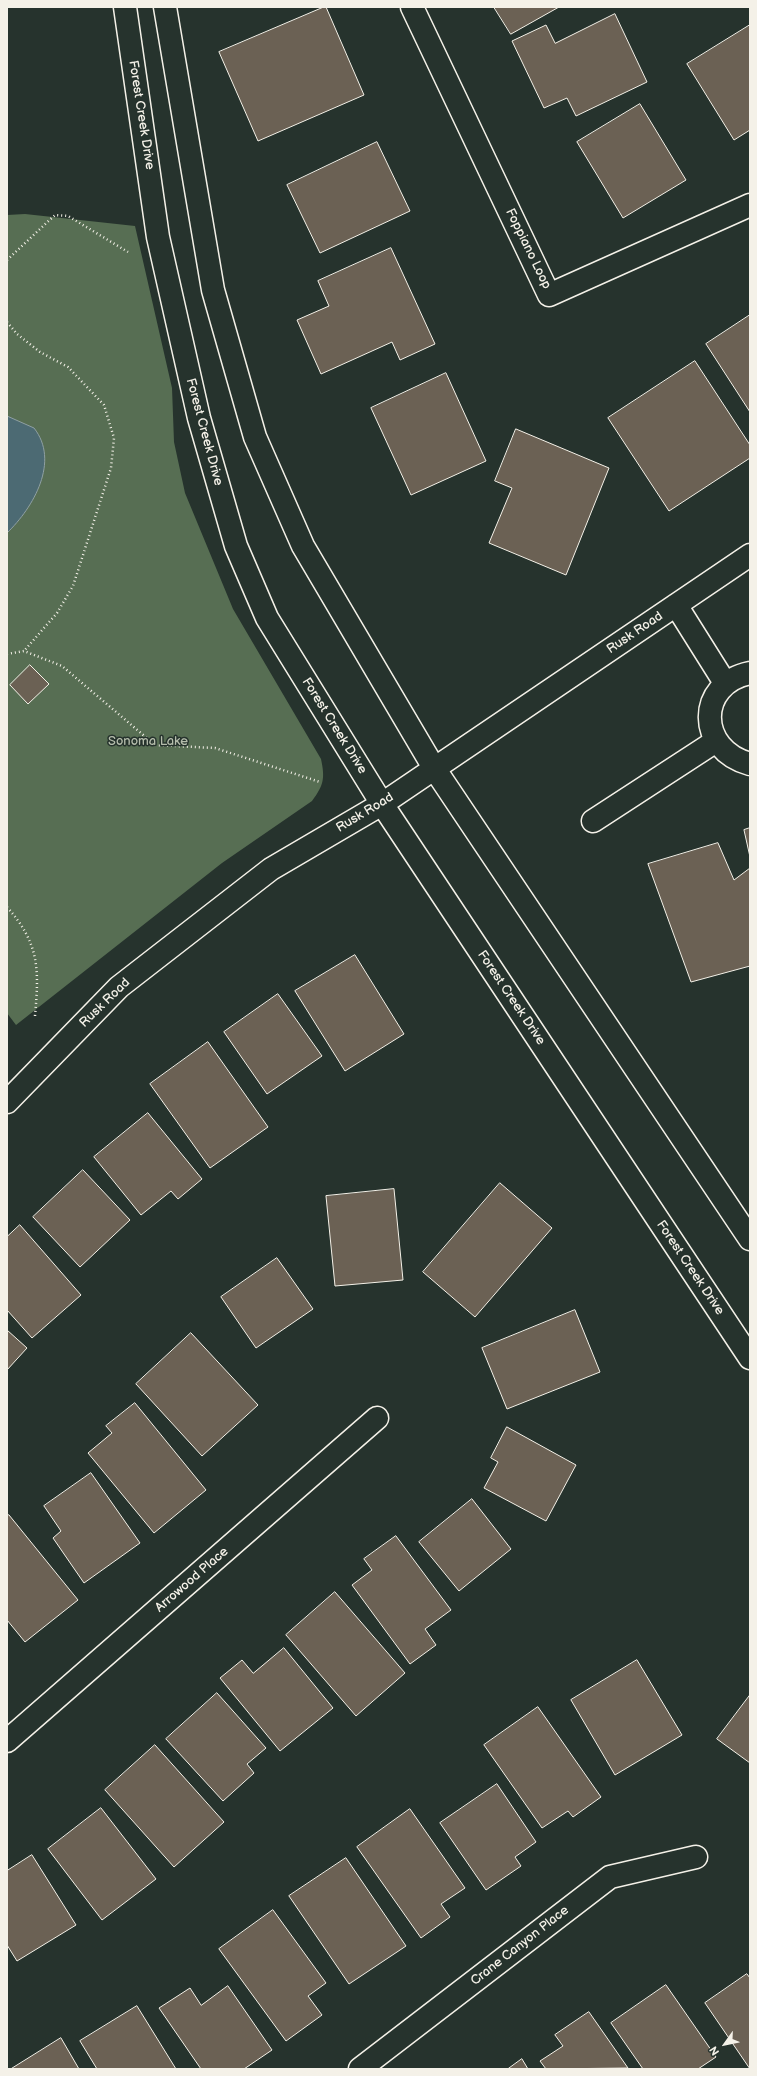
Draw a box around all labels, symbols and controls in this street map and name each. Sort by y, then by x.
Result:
street label: Forest Creek Drive [125,59,157,171]
street label: Foppiano Loop [502,206,554,292]
street label: Forest Creek Drive [182,377,226,487]
street label: Rusk Road [604,609,666,657]
street label: Forest Creek Drive [298,675,370,777]
park label: Sonoma Lake [108,734,188,750]
street label: Rusk Road [333,790,397,836]
street label: Forest Creek Drive [474,948,548,1048]
street label: Rusk Road [76,975,134,1031]
street label: Forest Creek Drive [653,1218,727,1318]
street label: Arrowood Place [152,1544,232,1616]
street label: Crane Canyon Place [468,1903,572,1989]
north arrow [705,2024,745,2064]
text: N [707,2044,722,2058]

